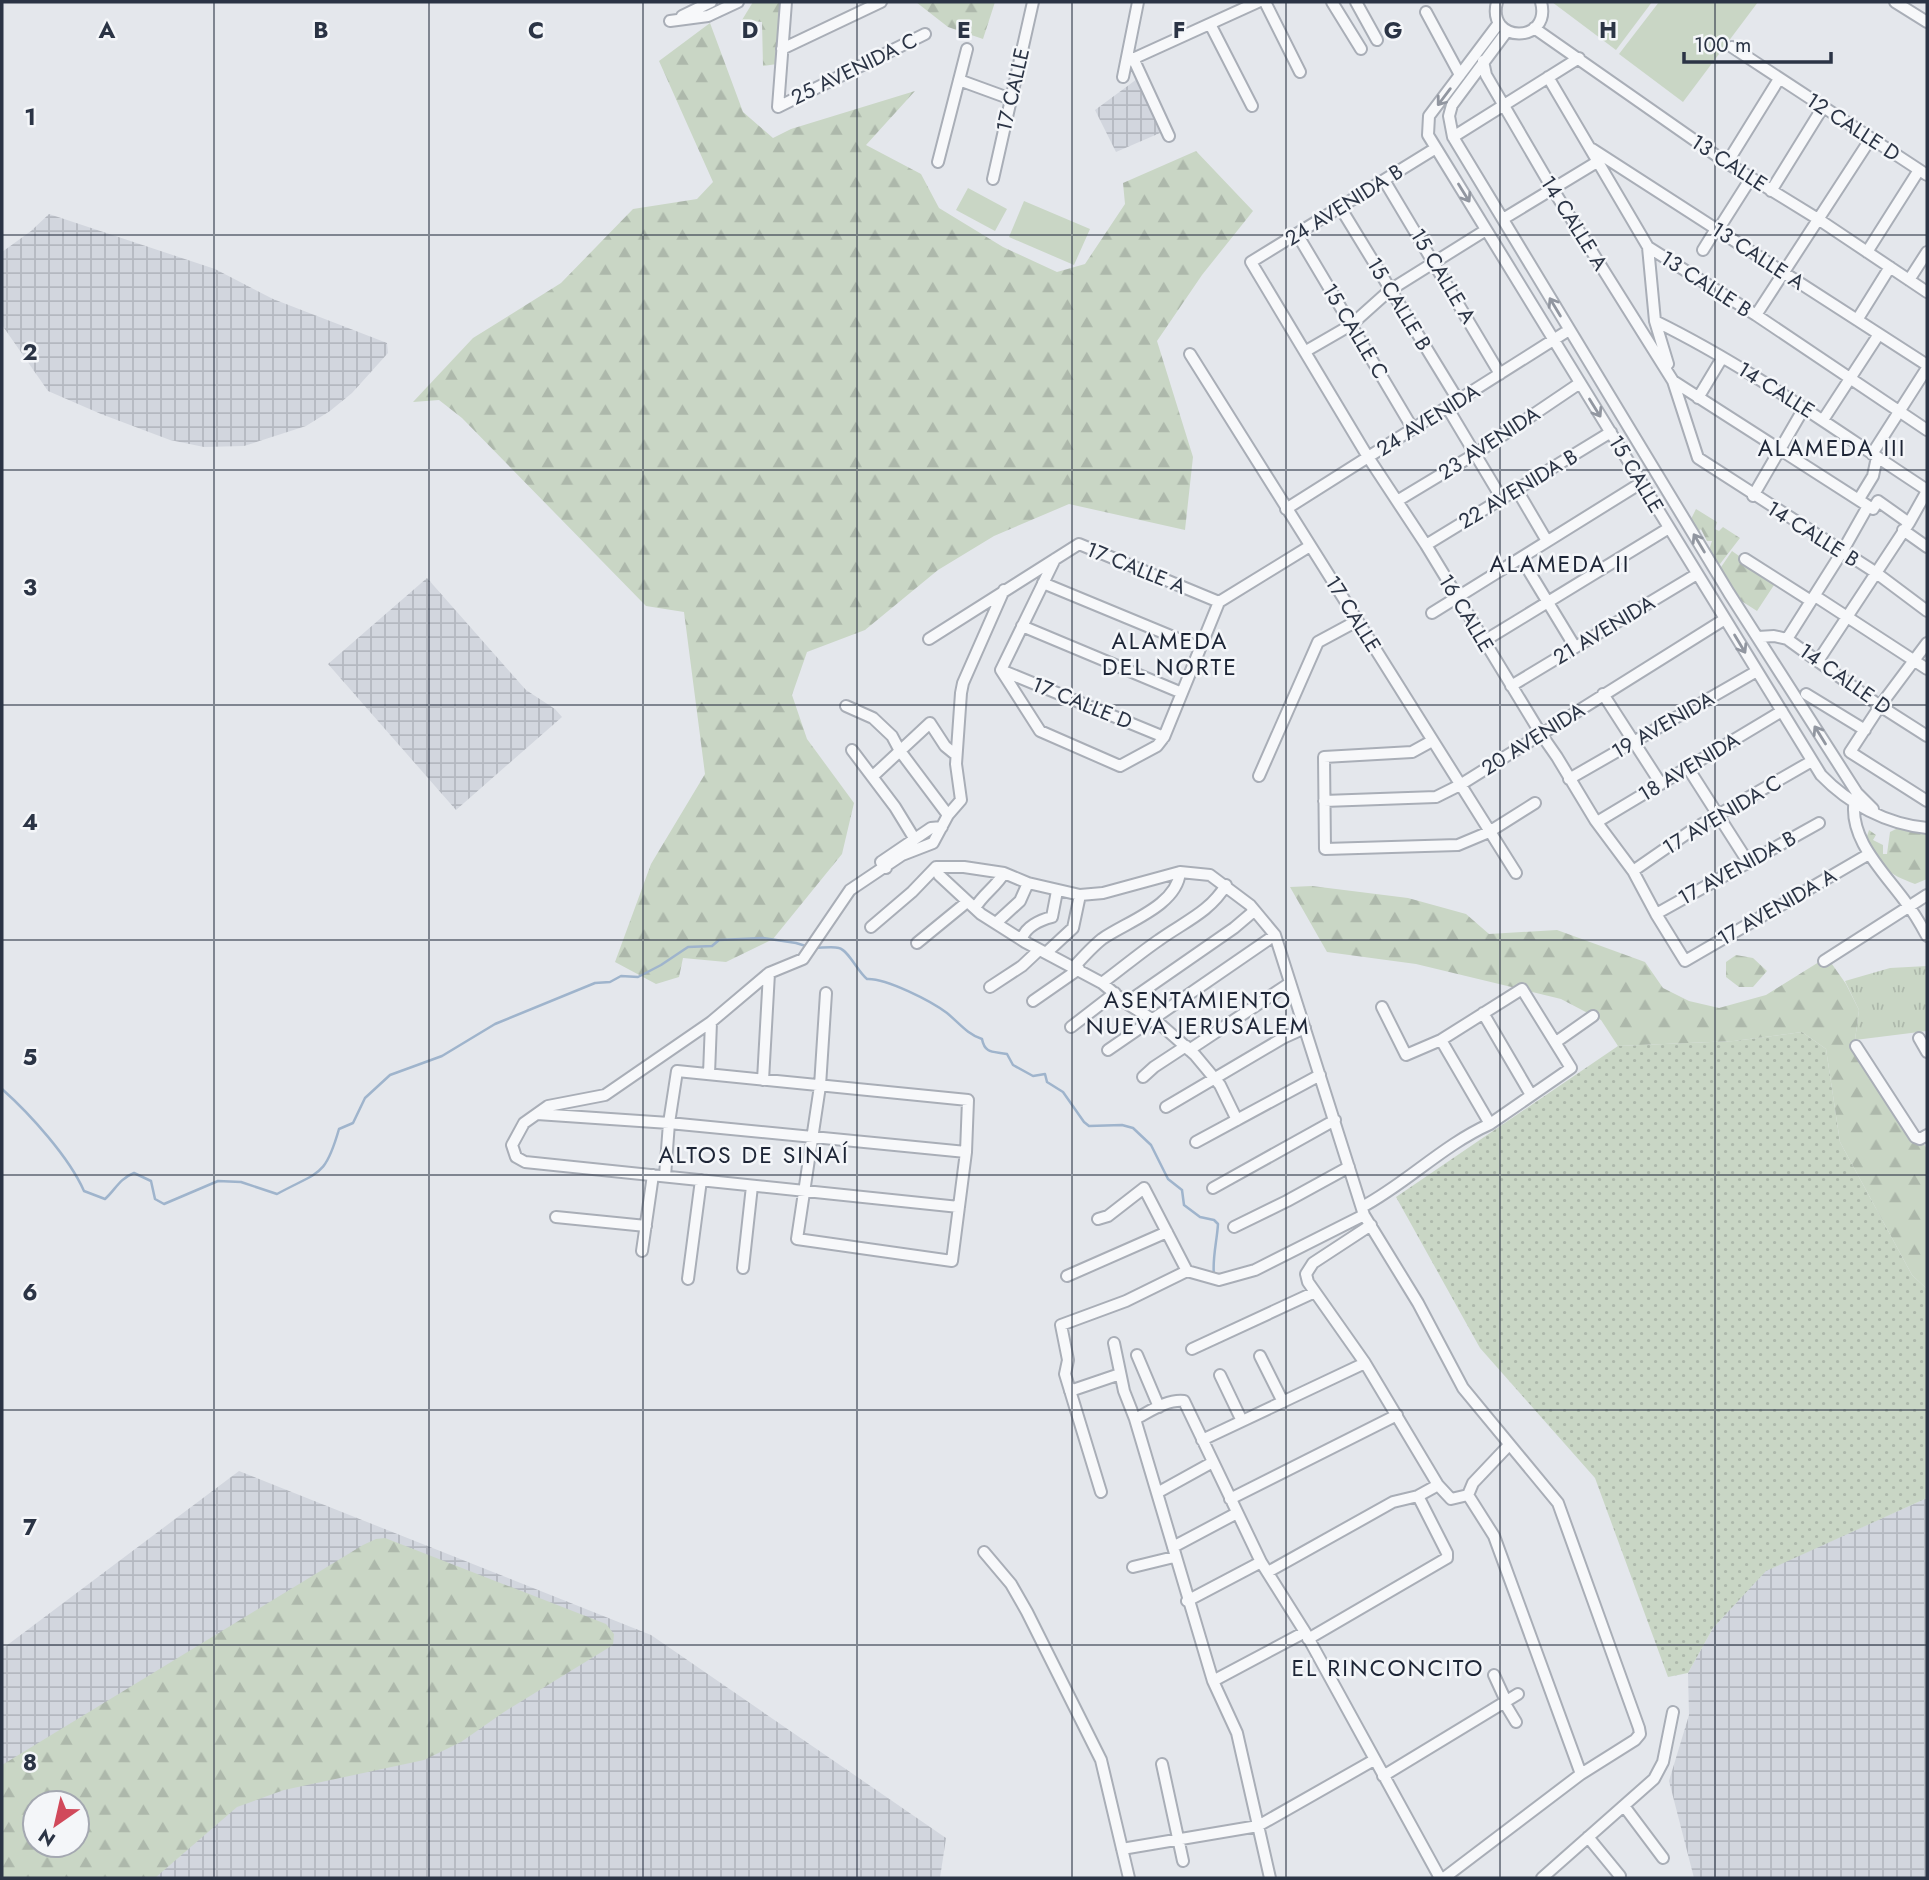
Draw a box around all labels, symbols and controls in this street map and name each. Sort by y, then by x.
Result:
text: A [98,13,116,47]
text: B [313,13,329,47]
text: C [528,13,544,47]
text: D [742,13,759,47]
text: E [957,13,971,47]
text: F [1173,13,1185,47]
text: G [1384,13,1402,47]
text: H [1599,13,1617,47]
scale bar [1684,21,1831,65]
street label: 25 AVENIDA C [786,26,922,112]
text: 100 m [1694,30,1751,60]
street label: 17 CALLE [989,45,1037,135]
street label: 12 CALLE D [1800,85,1906,169]
one-way arrow [1436,87,1451,106]
text: 1 [24,100,36,134]
street label: 13 CALLE [1685,127,1773,199]
street label: 24 AVENIDA B [1279,157,1409,253]
street label: 14 CALLE A [1533,170,1615,276]
one-way arrow [1457,183,1471,203]
street label: 13 CALLE A [1705,215,1811,297]
street label: 15 CALLE A [1403,223,1483,329]
street label: 13 CALLE B [1654,243,1758,325]
street label: 15 CALLE B [1359,252,1439,356]
street label: 15 CALLE C [1315,278,1395,384]
one-way arrow [1548,297,1562,317]
text: 2 [22,335,38,369]
street label: 14 CALLE [1731,354,1821,426]
street label: 24 AVENIDA [1371,376,1486,464]
one-way arrow [1588,398,1603,417]
street label: 23 AVENIDA [1432,399,1546,487]
street label: 15 CALLE [1601,429,1671,519]
district label: ALAMEDA III [1758,431,1906,465]
street label: 22 AVENIDA B [1453,442,1583,536]
street label: 14 CALLE B [1761,494,1865,574]
one-way arrow [1691,533,1705,553]
street label: 17 CALLE A [1082,534,1191,602]
district label: ALAMEDA II [1490,547,1630,581]
street label: 16 CALLE [1431,568,1501,658]
text: 3 [23,570,37,604]
street label: 17 CALLE [1318,570,1388,658]
street label: 21 AVENIDA [1547,588,1661,672]
district label: ALAMEDA DEL NORTE [1102,624,1238,684]
one-way arrow [1733,633,1747,653]
street label: 14 CALLE D [1793,636,1897,722]
street label: 17 CALLE D [1027,669,1137,737]
street label: 19 AVENIDA [1606,683,1720,766]
street label: 20 AVENIDA [1475,695,1591,783]
street label: 18 AVENIDA [1633,725,1745,809]
one-way arrow [1813,726,1827,746]
street label: 17 AVENIDA C [1657,768,1787,862]
text: 4 [22,805,38,839]
street label: 17 AVENIDA B [1672,823,1802,913]
street label: 17 AVENIDA A [1712,861,1842,953]
district label: ASENTAMIENTO NUEVA JERUSALEM [1086,983,1310,1043]
text: 5 [23,1040,37,1074]
district label: ALTOS DE SINAÍ [658,1138,850,1172]
text: 6 [22,1275,38,1309]
text: 7 [23,1510,37,1544]
district label: EL RINCONCITO [1291,1651,1485,1685]
text: 8 [23,1745,37,1779]
north arrow [21,1789,91,1859]
text: N [33,1822,61,1853]

